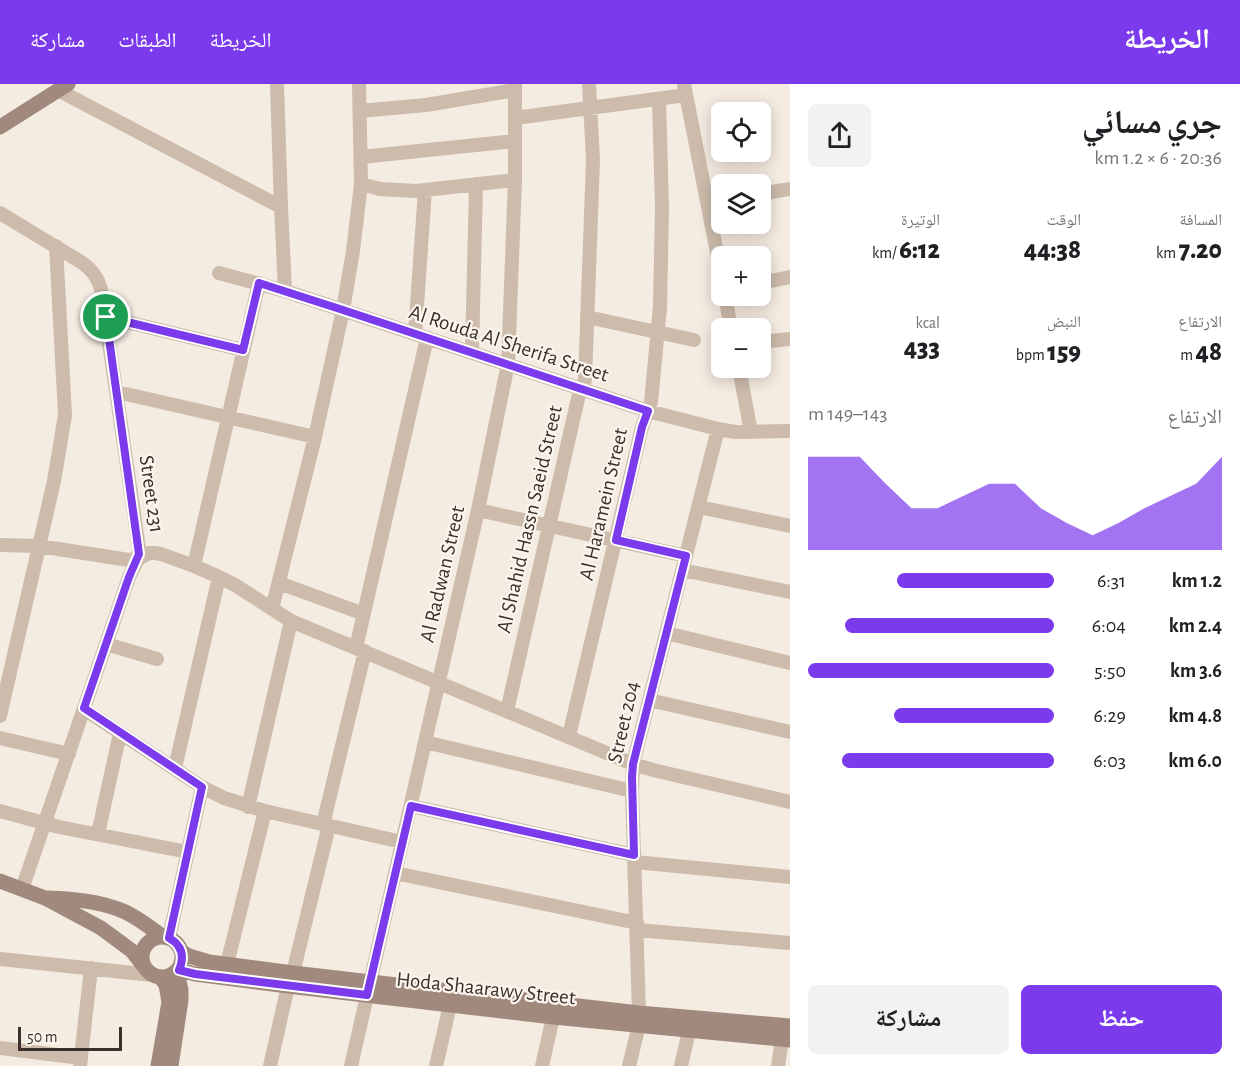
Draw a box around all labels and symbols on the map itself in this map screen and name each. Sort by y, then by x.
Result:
pin [80,291,131,342]
street label: Al Rouda Al Sherifa Street [406,301,611,386]
street label: Al Shahid Hassn Saeid Street [493,403,566,635]
street label: Al Haramein Street [576,426,631,582]
street label: Street 231 [136,454,167,534]
street label: Al Radwan Street [417,503,468,644]
street label: Street 204 [604,679,643,765]
street label: Hoda Shaarawy Street [395,969,577,1008]
scale bar [18,1024,122,1052]

